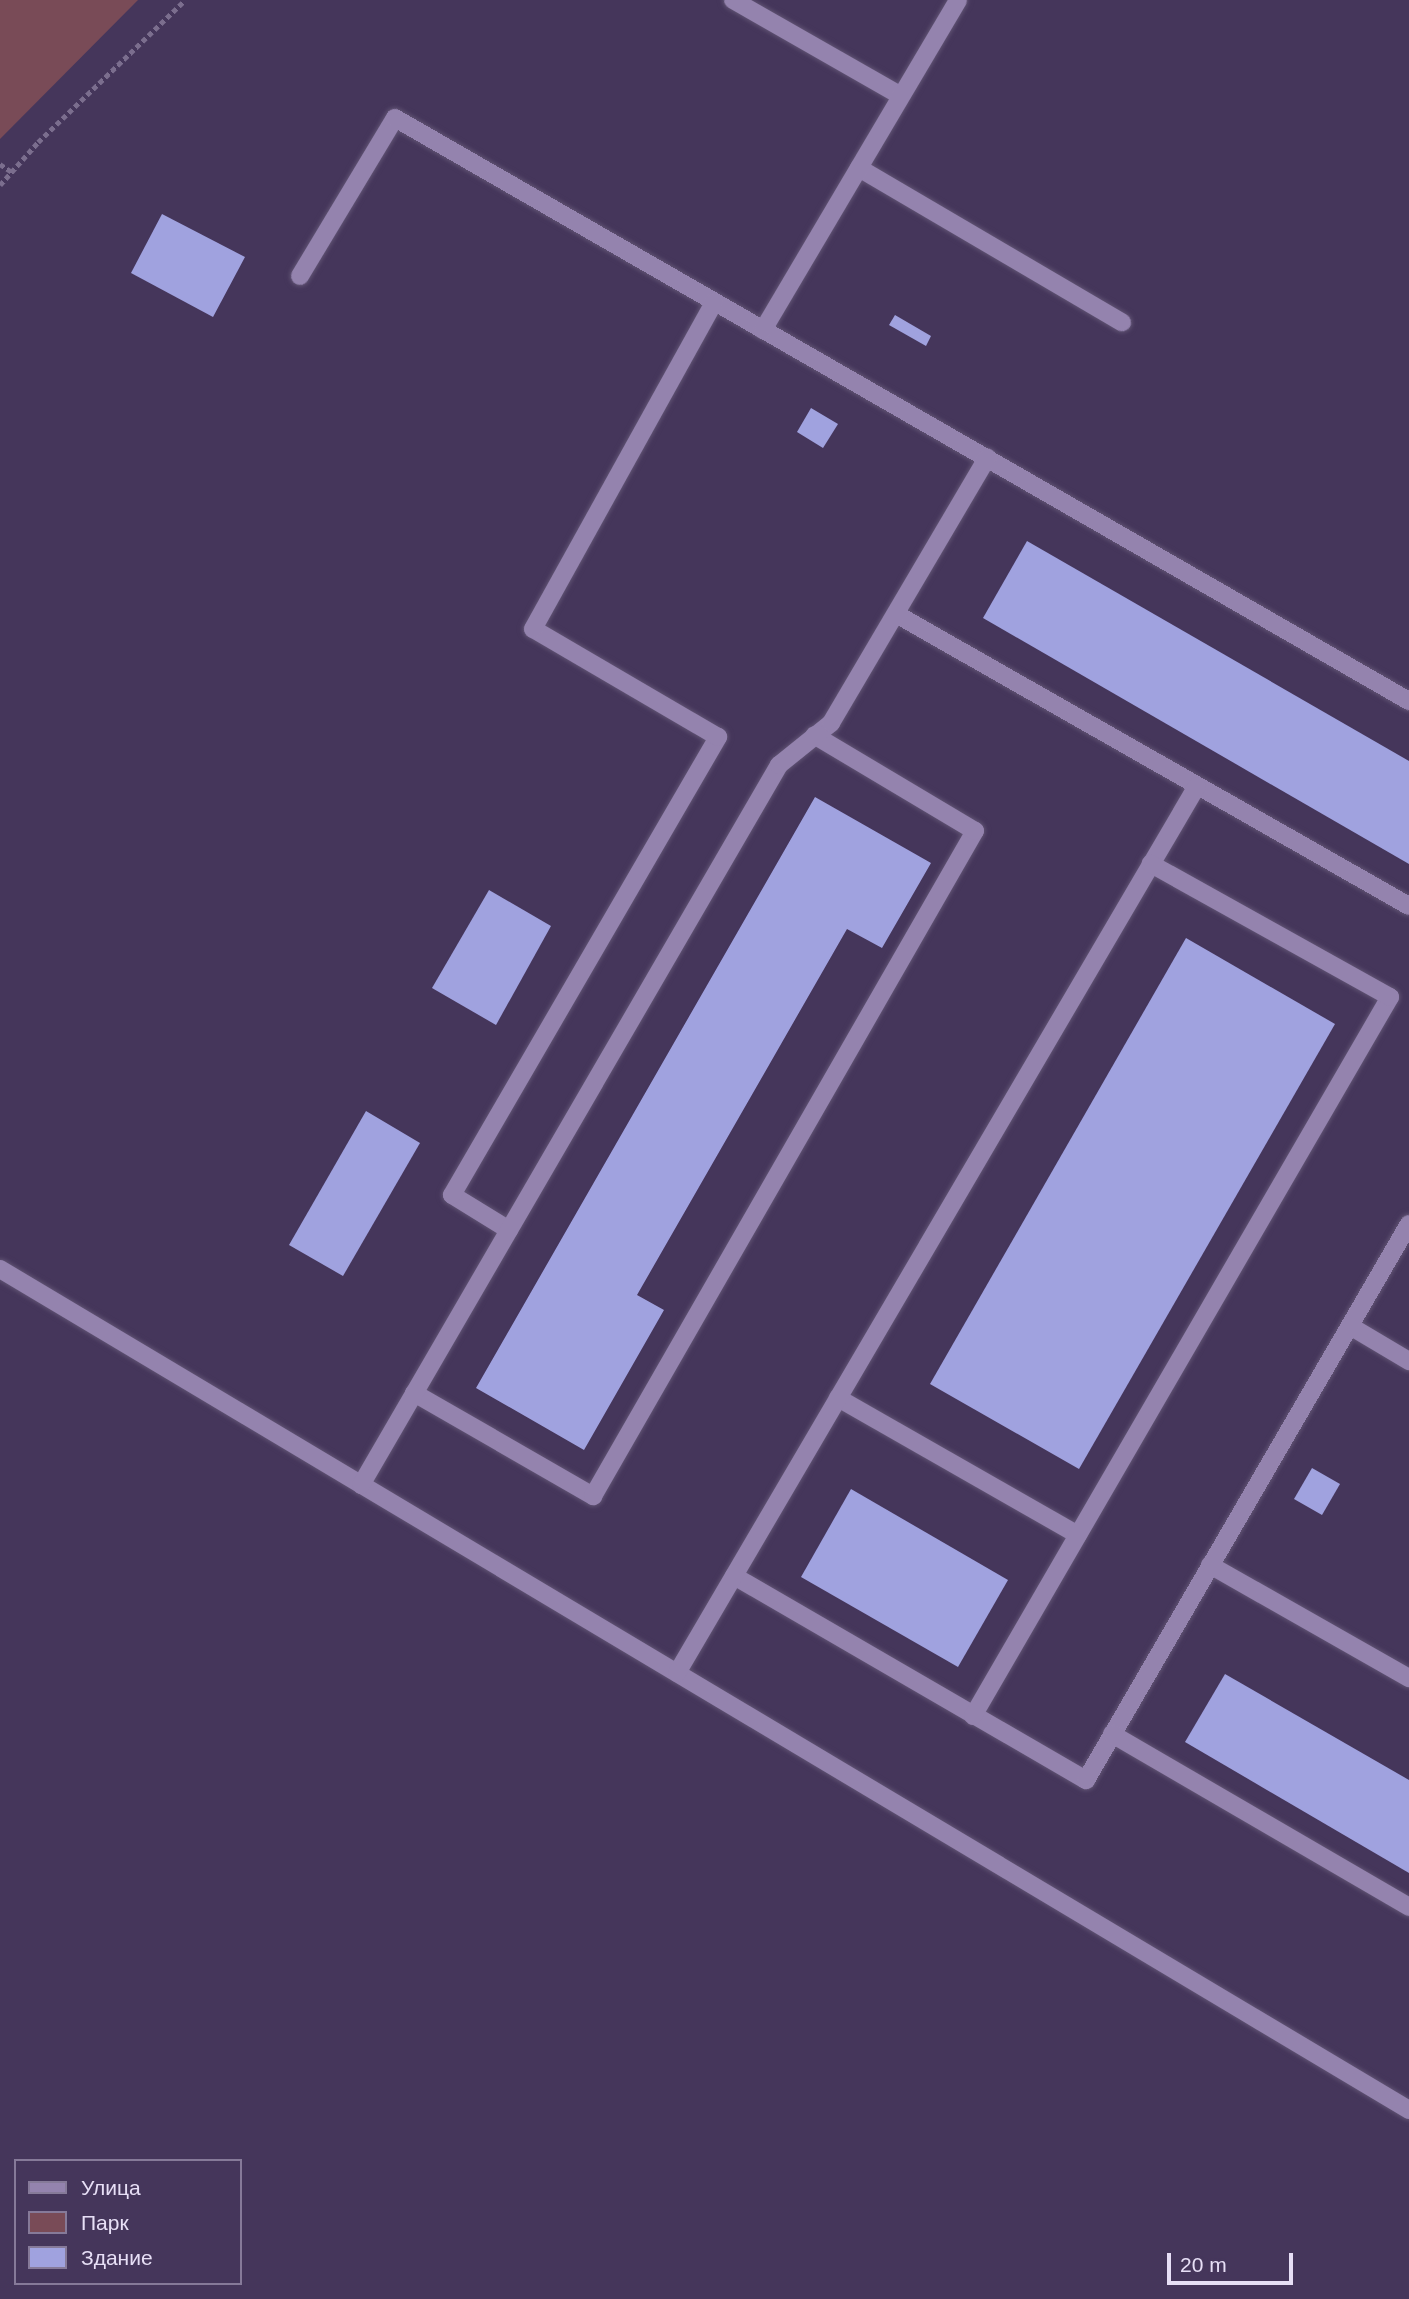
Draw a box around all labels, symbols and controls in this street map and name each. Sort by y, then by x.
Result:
legend [14,2159,242,2285]
text: Улица [81,2176,141,2199]
text: Парк [81,2211,129,2234]
scale bar [1171,2240,1297,2284]
text: Здание [81,2246,153,2269]
text: 20 m [1180,2253,1227,2276]

